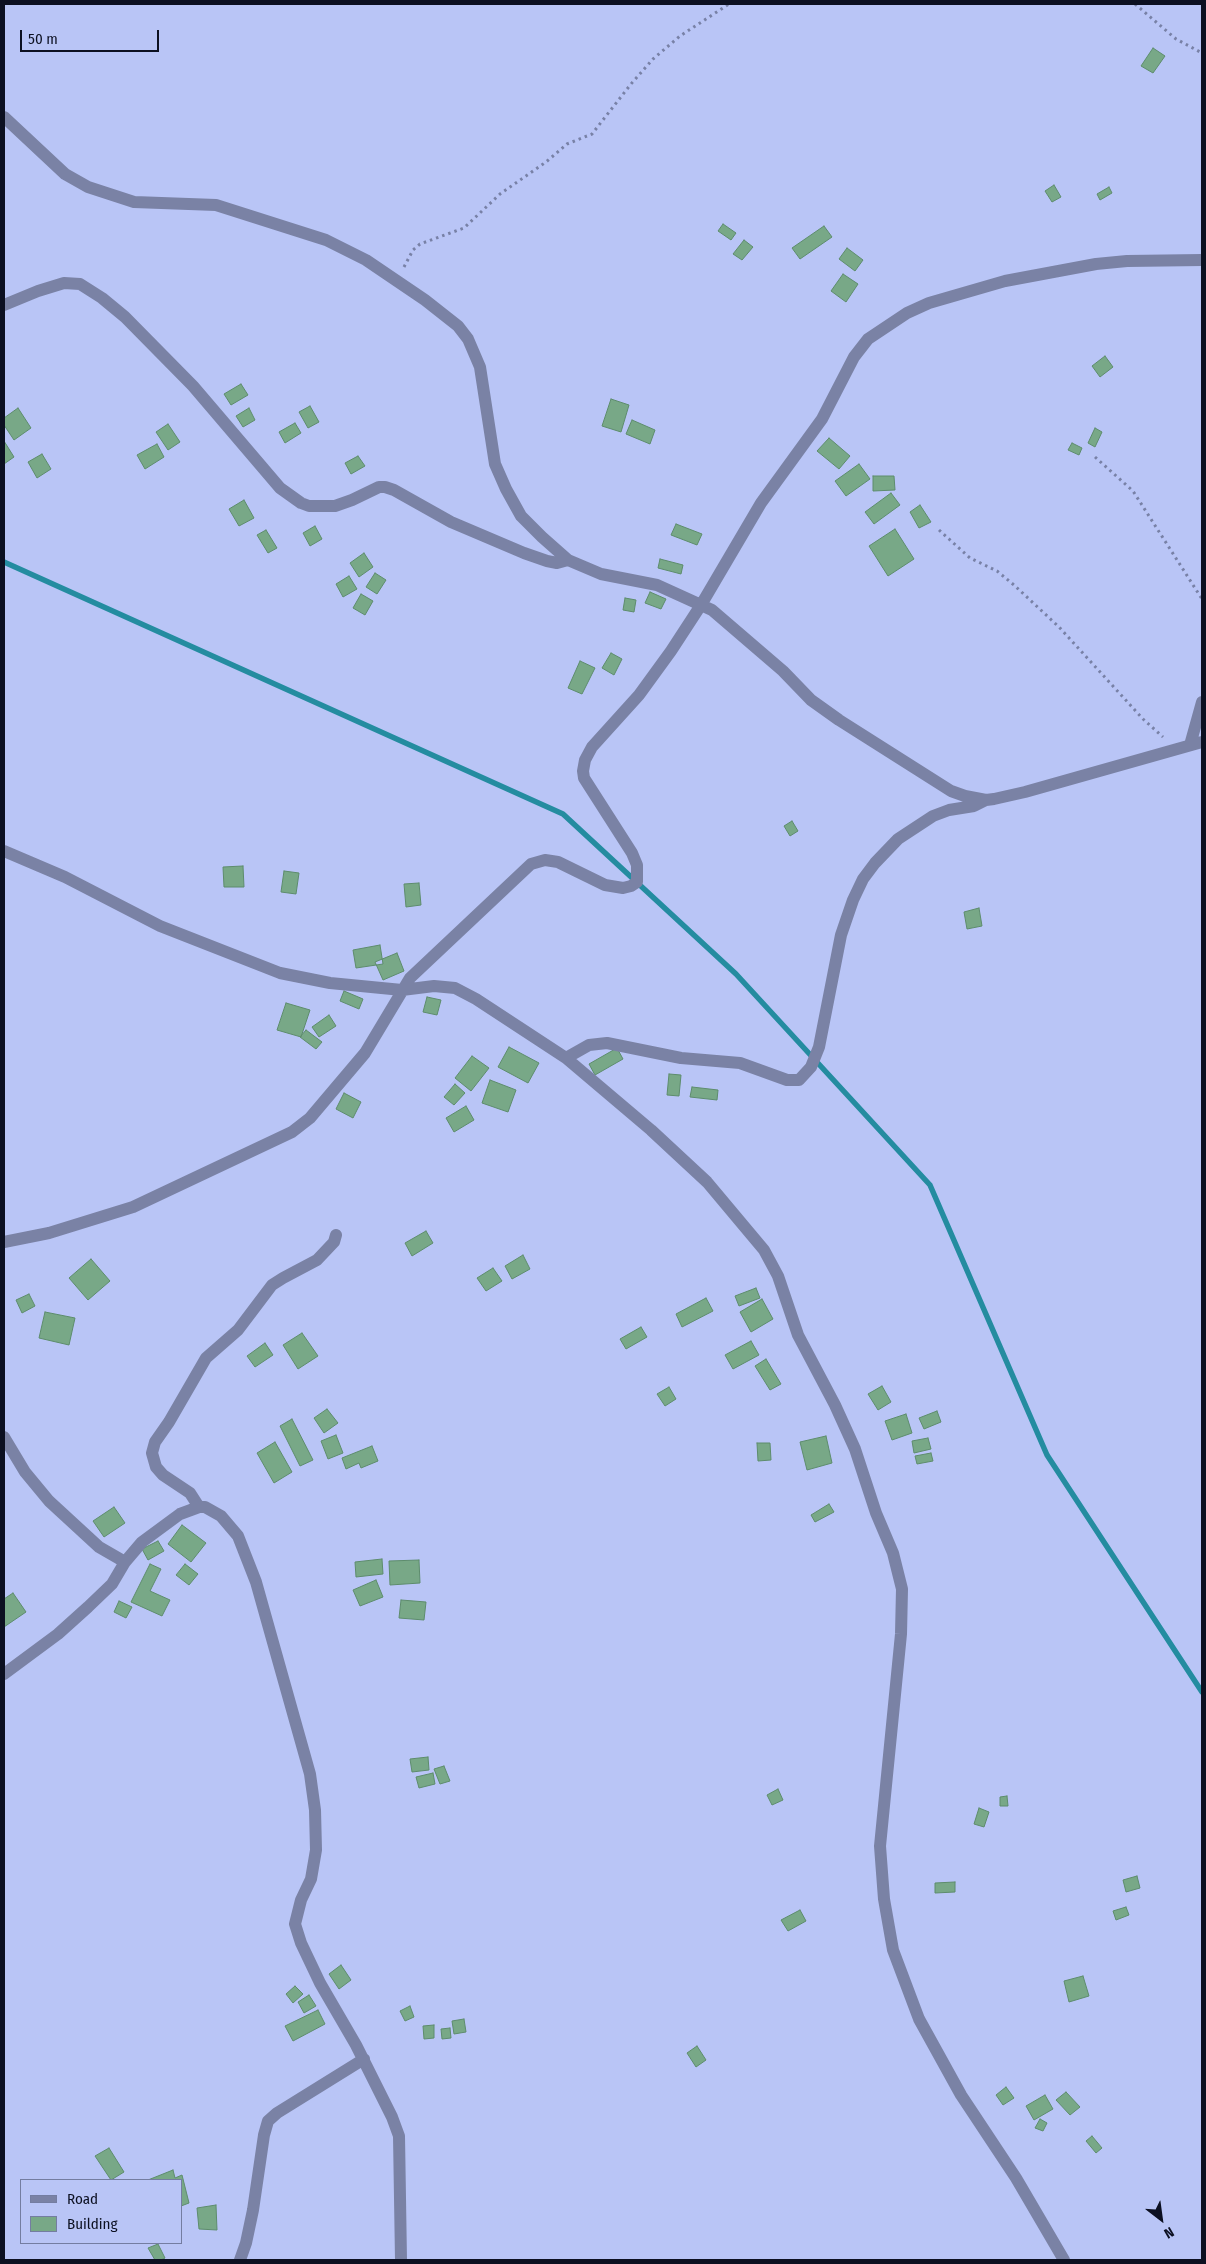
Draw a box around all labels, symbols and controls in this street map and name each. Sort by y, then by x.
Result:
scale bar [22,20,161,52]
text: 50 m [28,30,58,48]
legend [20,2179,182,2244]
text: Road [67,2190,98,2208]
north arrow [1136,2194,1186,2244]
text: Building [67,2215,118,2233]
text: N [1161,2223,1177,2242]

